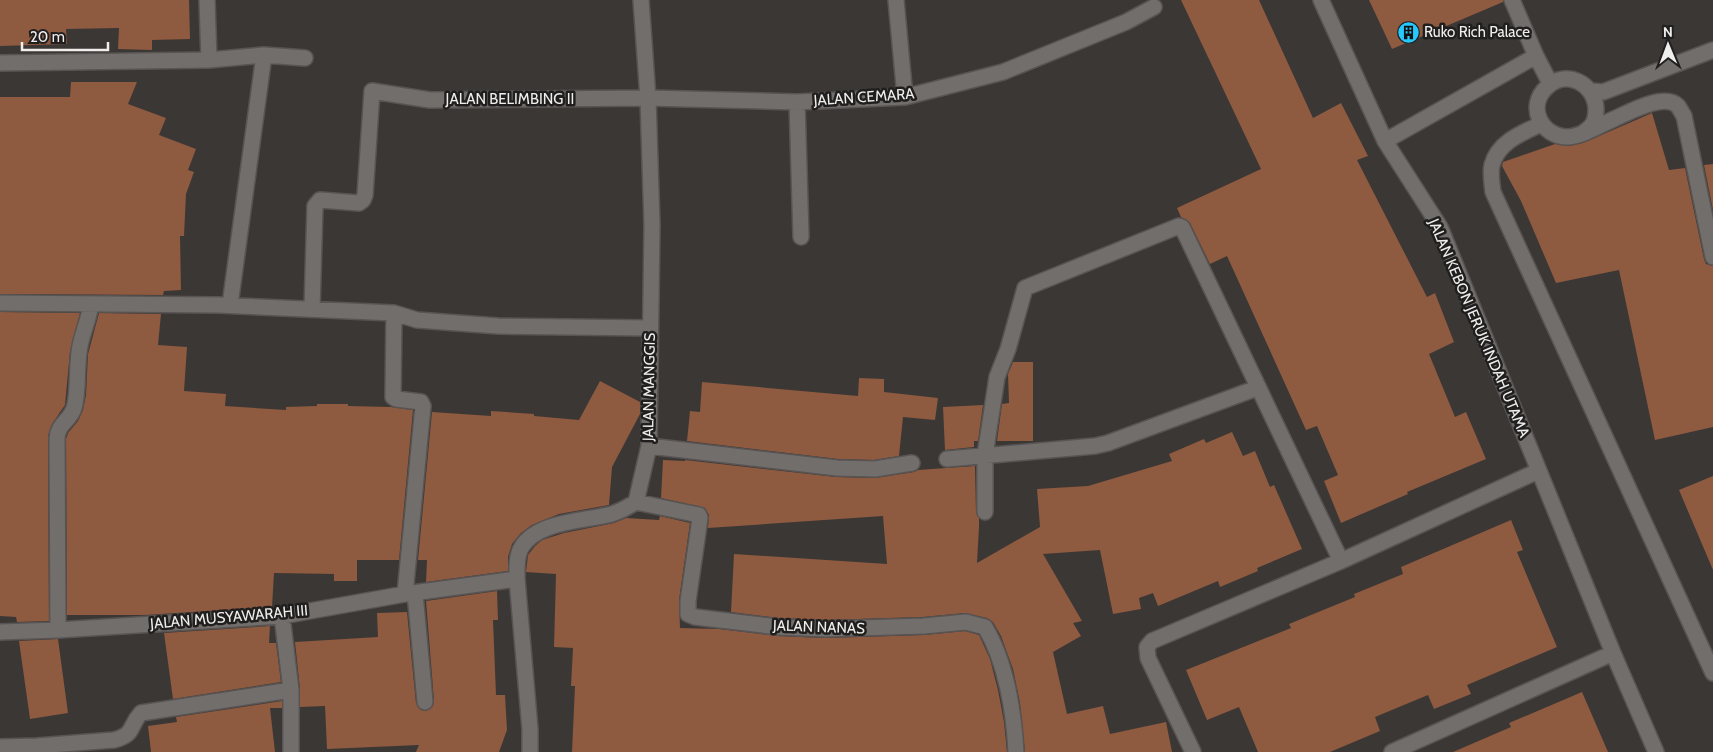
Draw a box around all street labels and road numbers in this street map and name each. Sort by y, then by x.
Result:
street label: JALAN CEMARA [812,84,916,110]
street label: JALAN BELIMBING II [445,90,574,108]
street label: JALAN KEBON JERUK INDAH UTAMA [1424,215,1534,441]
street label: JALAN MANGGIS [639,332,659,442]
street label: JALAN MUSYAWARAH III [148,601,309,633]
street label: JALAN NANAS [772,616,866,638]

